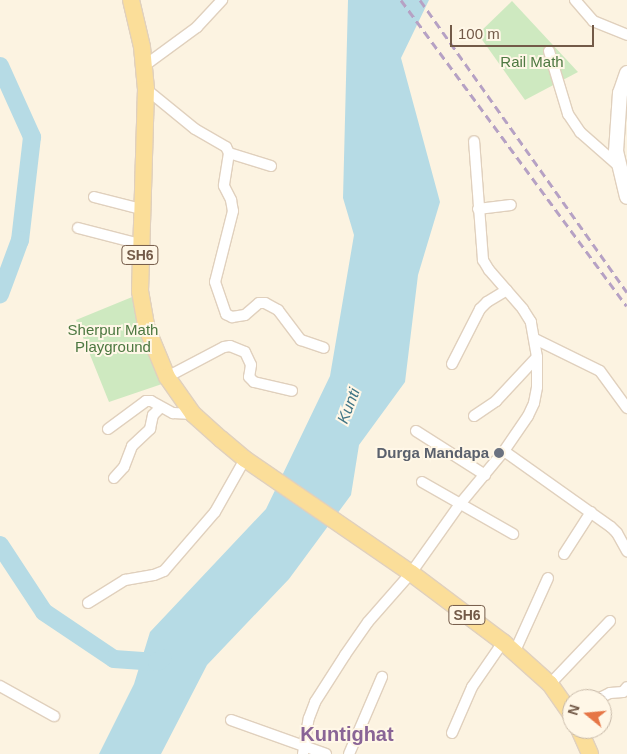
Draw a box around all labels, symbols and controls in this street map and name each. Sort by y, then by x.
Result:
scale bar [452,15,596,47]
text: 100 m [458,25,500,42]
park label: Rail Math [500,53,564,71]
road number: SH6 [121,244,159,266]
park label: Sherpur Math Playground [68,320,158,355]
water label: Kunti [334,386,364,426]
place label: Durga Mandapa [376,444,489,462]
marker: Durga Mandapa [493,447,505,459]
road number: SH6 [448,604,486,626]
north arrow [562,689,612,739]
text: N [564,703,583,717]
district label: Kuntighat [300,722,394,746]

